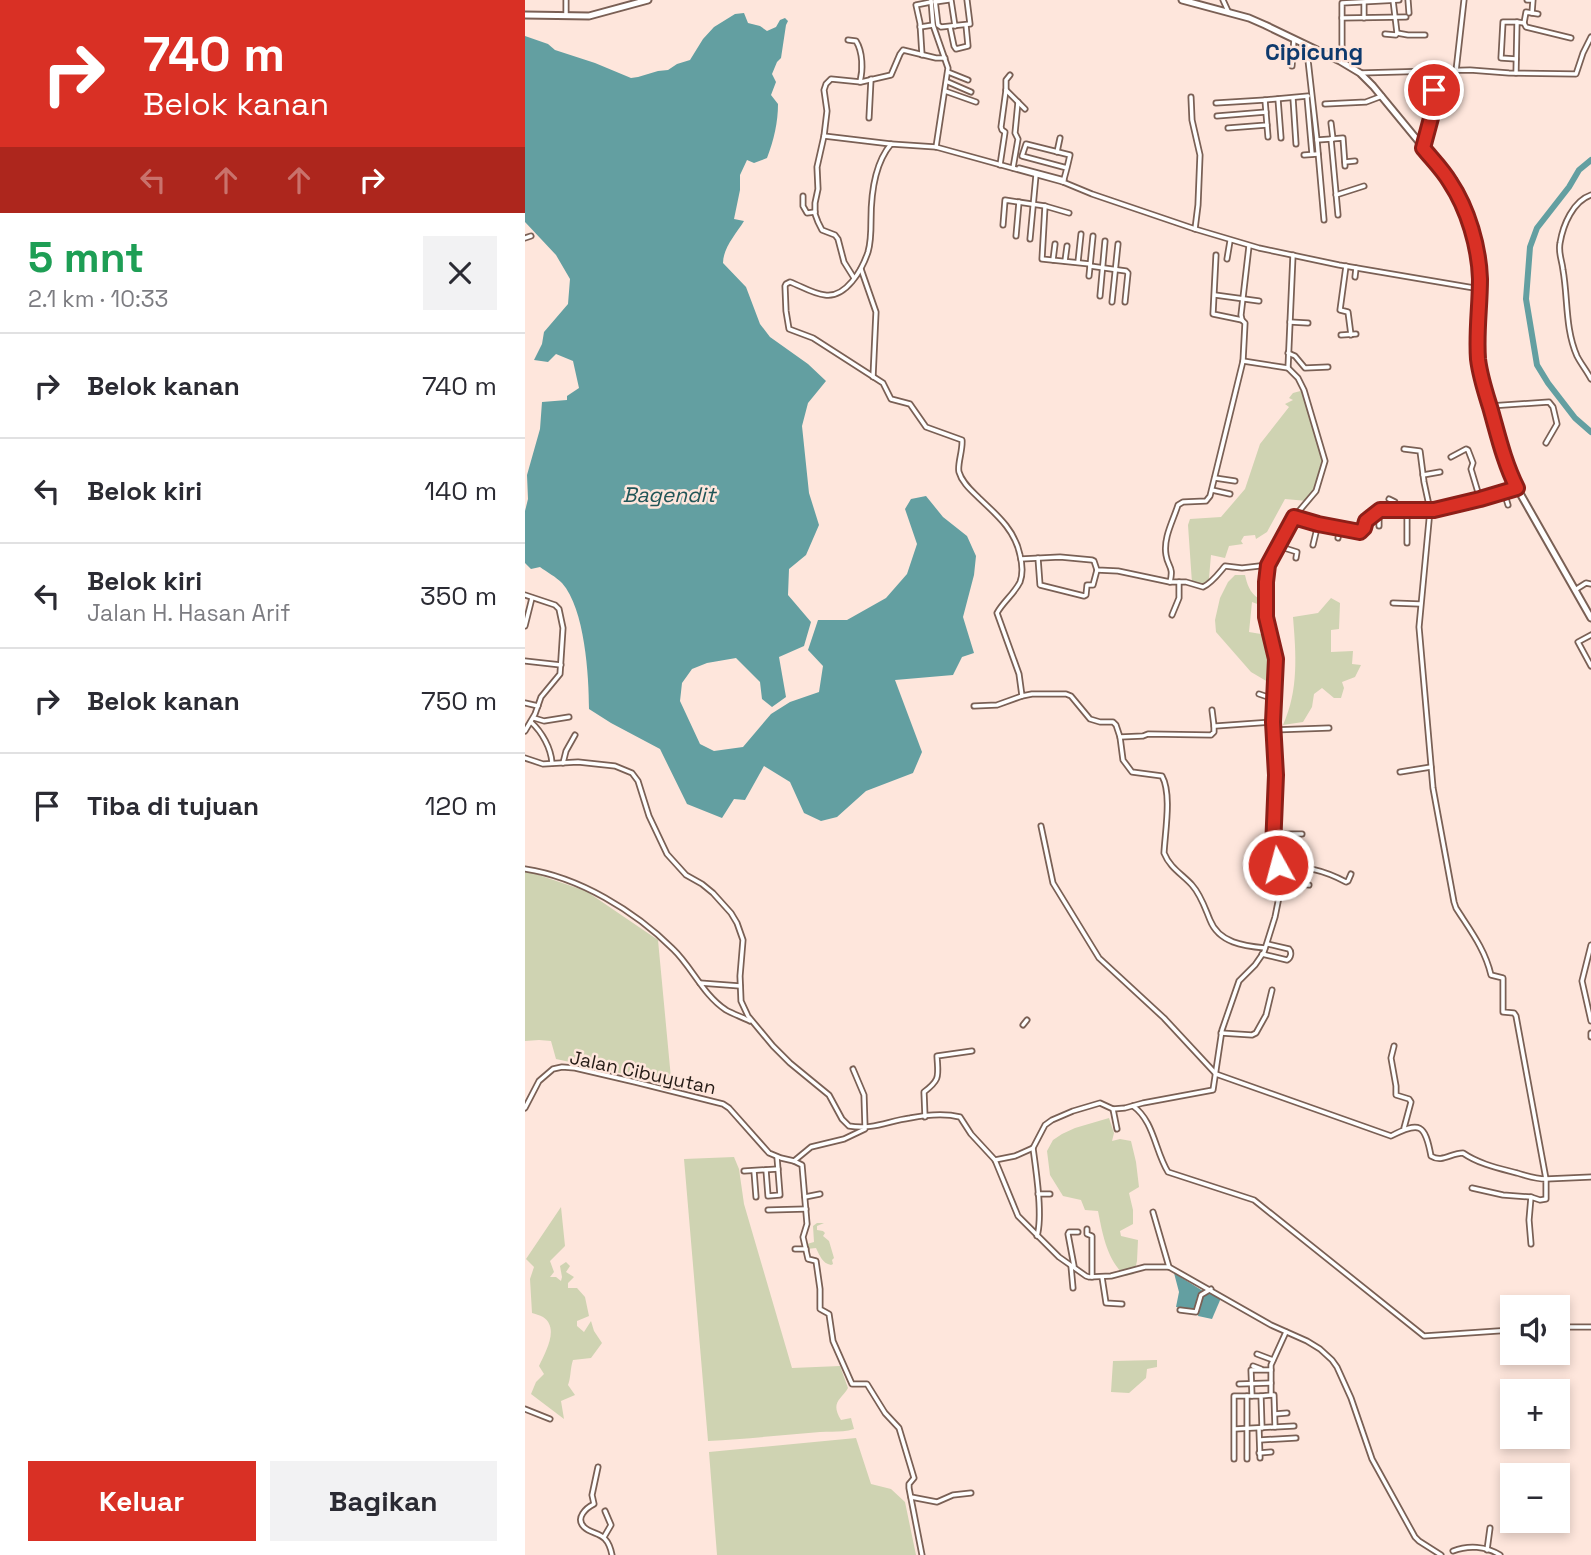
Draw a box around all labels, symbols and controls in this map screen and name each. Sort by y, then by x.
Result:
text: 740 m [143,23,285,85]
icon: right [28,28,119,119]
district label: Cipicung [1265,37,1363,67]
pin [1404,60,1464,120]
icon: arrive [1415,71,1453,109]
text: Belok kanan [143,84,329,124]
icon: left [134,161,172,199]
icon: ahead [207,161,245,199]
icon: ahead [280,161,318,199]
icon: right [353,161,391,199]
text: 5 mnt [28,231,144,284]
button: close [423,236,497,310]
text: 2.1 km · 10:33 [28,284,169,314]
icon: right [28,367,66,405]
text: Belok kanan [87,369,240,403]
text: 740 m [422,369,497,403]
icon: left [28,472,66,510]
text: Belok kiri [87,474,202,508]
text: 140 m [424,474,497,508]
water label: Bagendit [623,481,718,508]
text: Belok kiri [87,564,202,598]
icon: left [28,577,66,615]
text: 350 m [420,579,497,613]
text: Jalan H. Hasan Arif [87,598,290,628]
icon: right [28,682,66,720]
text: Belok kanan [87,684,240,718]
text: 750 m [421,684,497,718]
icon: arrive [28,787,66,825]
text: Tiba di tujuan [87,789,259,823]
text: 120 m [425,789,497,823]
position arrow [1241,828,1315,902]
street label: Jalan Cibuyutan [567,1045,718,1100]
map controls [1500,1295,1570,1533]
button: sound [1500,1295,1570,1365]
button: + [1500,1379,1570,1449]
button: Keluar [28,1461,256,1541]
button: Bagikan [270,1461,497,1541]
button: − [1500,1463,1570,1533]

